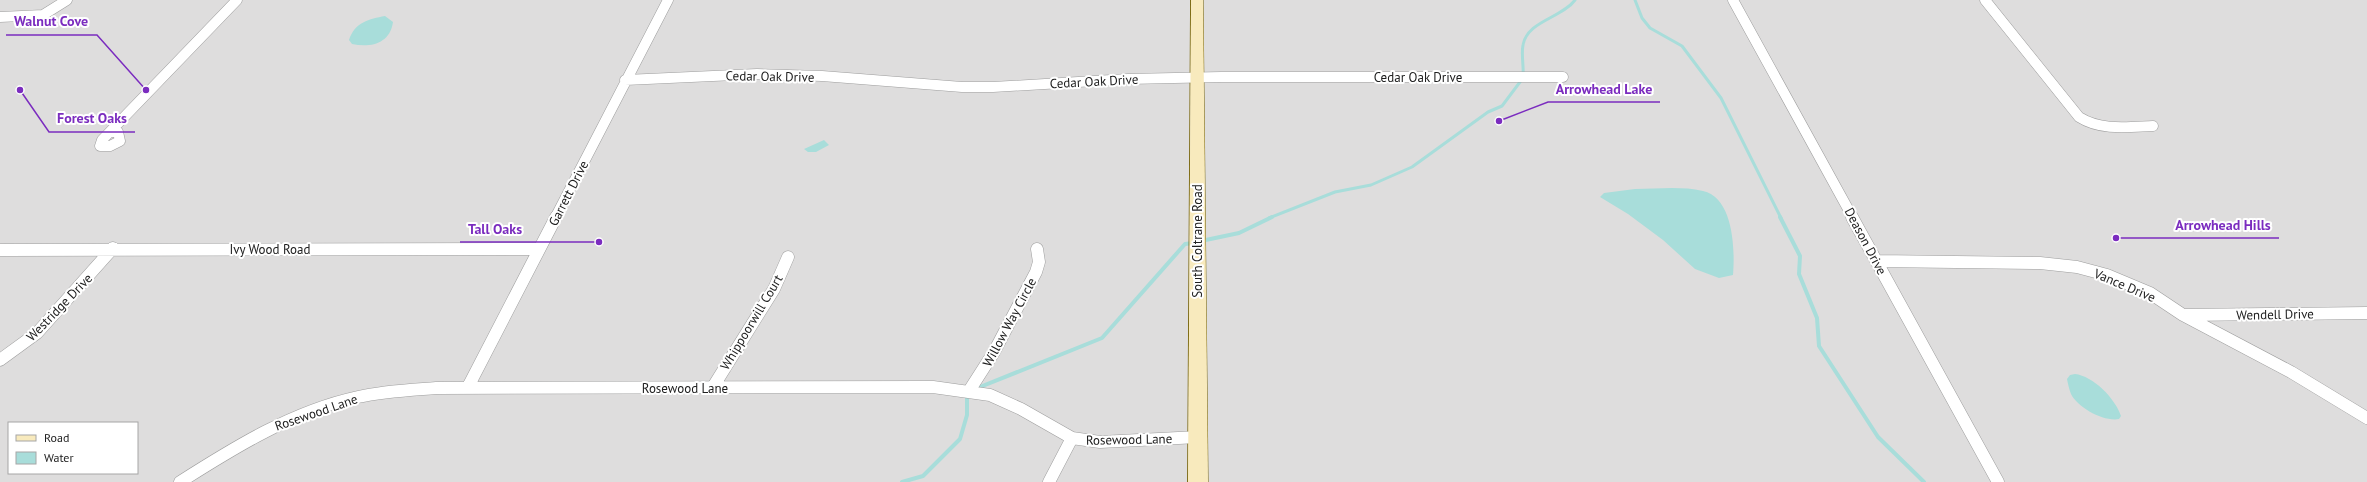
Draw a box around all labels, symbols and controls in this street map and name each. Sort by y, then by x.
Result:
callout: Walnut Cove [6,9,97,35]
text: Walnut Cove [14,12,88,30]
street label: Cedar Oak Drive [726,67,814,86]
street label: Cedar Oak Drive [1374,69,1462,86]
street label: Cedar Oak Drive [1049,71,1139,92]
callout: Arrowhead Lake [1548,76,1660,102]
text: Arrowhead Lake [1556,80,1652,98]
callout: Forest Oaks [49,106,135,132]
text: Forest Oaks [57,109,127,127]
street label: Garrett Drive [545,158,592,229]
street label: South Coltrane Road [1189,184,1206,298]
street label: Deason Drive [1841,205,1890,278]
callout: Arrowhead Hills [2167,212,2279,238]
callout: Tall Oaks [460,216,530,242]
text: Arrowhead Hills [2175,216,2271,234]
text: Tall Oaks [468,220,522,238]
street label: Ivy Wood Road [229,241,311,258]
street label: Vance Drive [2091,265,2158,306]
street label: Westridge Drive [23,270,96,345]
street label: Whippoorwill Court [716,271,787,373]
street label: Willow Way Circle [979,275,1040,370]
street label: Wendell Drive [2236,305,2314,324]
street label: Rosewood Lane [642,380,728,397]
street label: Rosewood Lane [273,390,360,435]
legend [8,422,138,474]
text: Road [44,430,69,445]
street label: Rosewood Lane [1086,430,1172,449]
text: Water [44,450,74,465]

